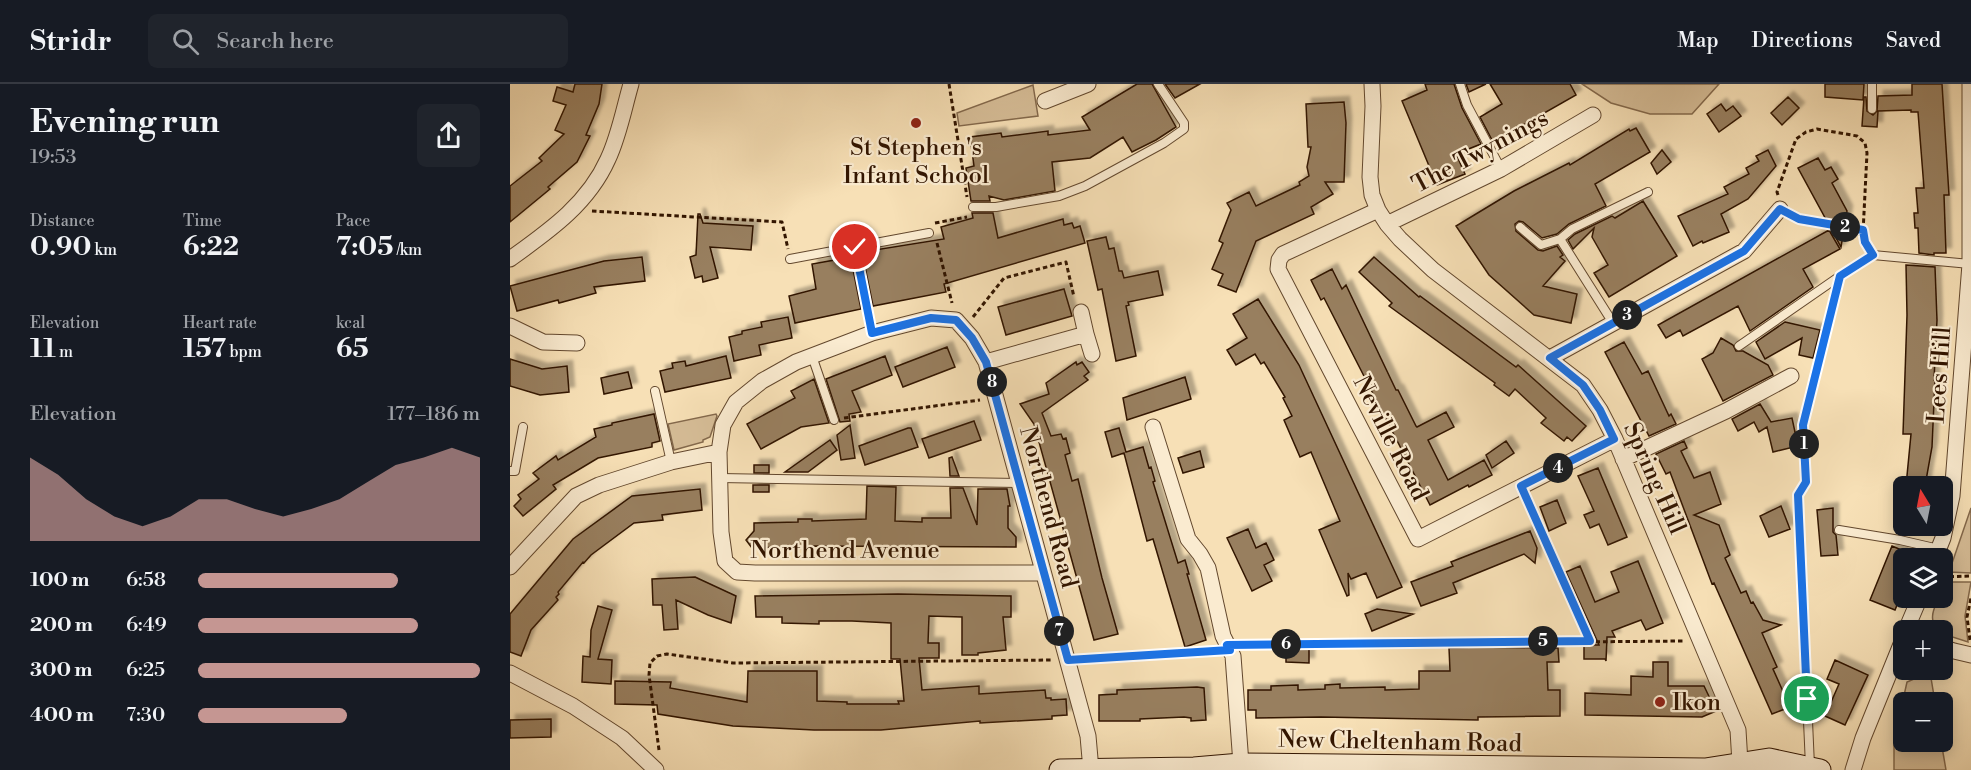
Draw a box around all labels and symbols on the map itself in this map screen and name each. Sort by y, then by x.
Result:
street label: The Twynings [1407,103,1554,200]
marker: St Stephen's Infant School [909,116,923,130]
place label: St Stephen's Infant School [843,133,989,191]
pin: 2 [1830,212,1860,242]
pin [829,221,880,272]
pin: 3 [1612,300,1642,330]
street label: Lees Hill [1922,326,1958,424]
pin: 8 [977,367,1007,397]
street label: Neville Road [1346,371,1435,506]
street label: Spring Hill [1616,418,1692,539]
street label: Northend Road [1012,423,1084,592]
pin: 1 [1789,429,1819,459]
pin: 4 [1543,453,1573,483]
north arrow [1893,476,1953,536]
street label: Northend Avenue [750,536,940,566]
pin: 7 [1044,616,1074,646]
pin: 5 [1528,626,1558,656]
pin: 6 [1271,629,1301,659]
pin [1781,673,1832,724]
place label: Ikon [1672,688,1721,718]
marker: Ikon [1653,695,1667,709]
street label: New Cheltenham Road [1278,725,1523,759]

